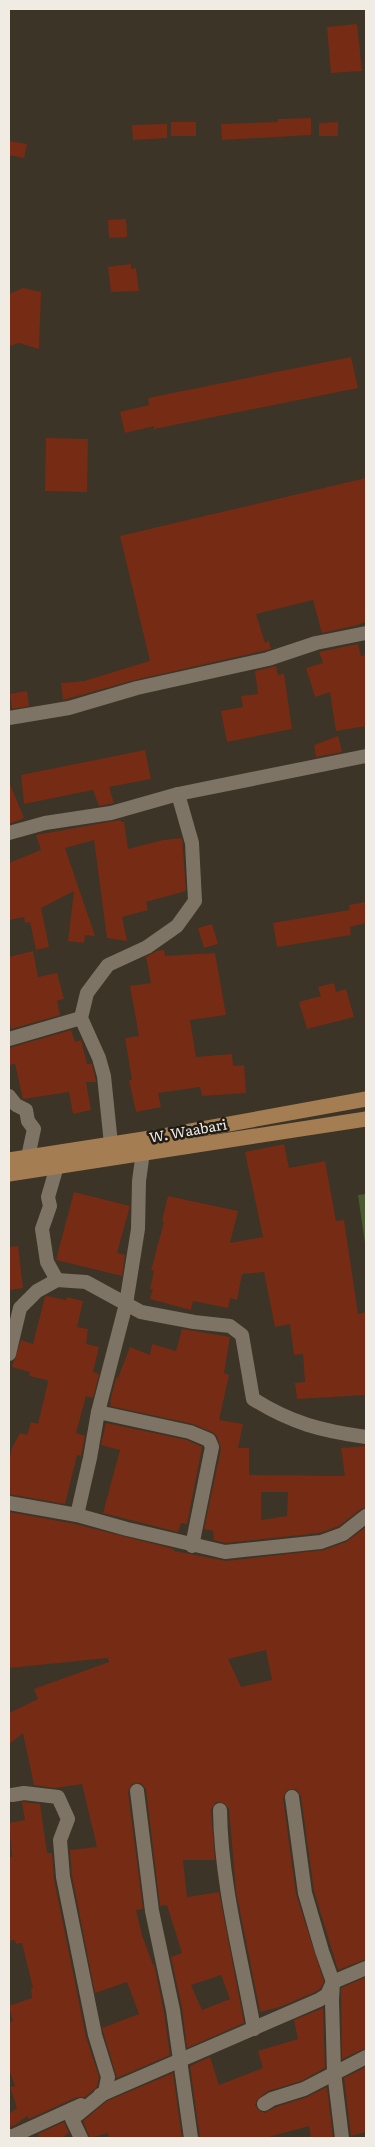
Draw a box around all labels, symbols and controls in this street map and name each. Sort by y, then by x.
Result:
street label: W. Waabari [147,1113,229,1147]

